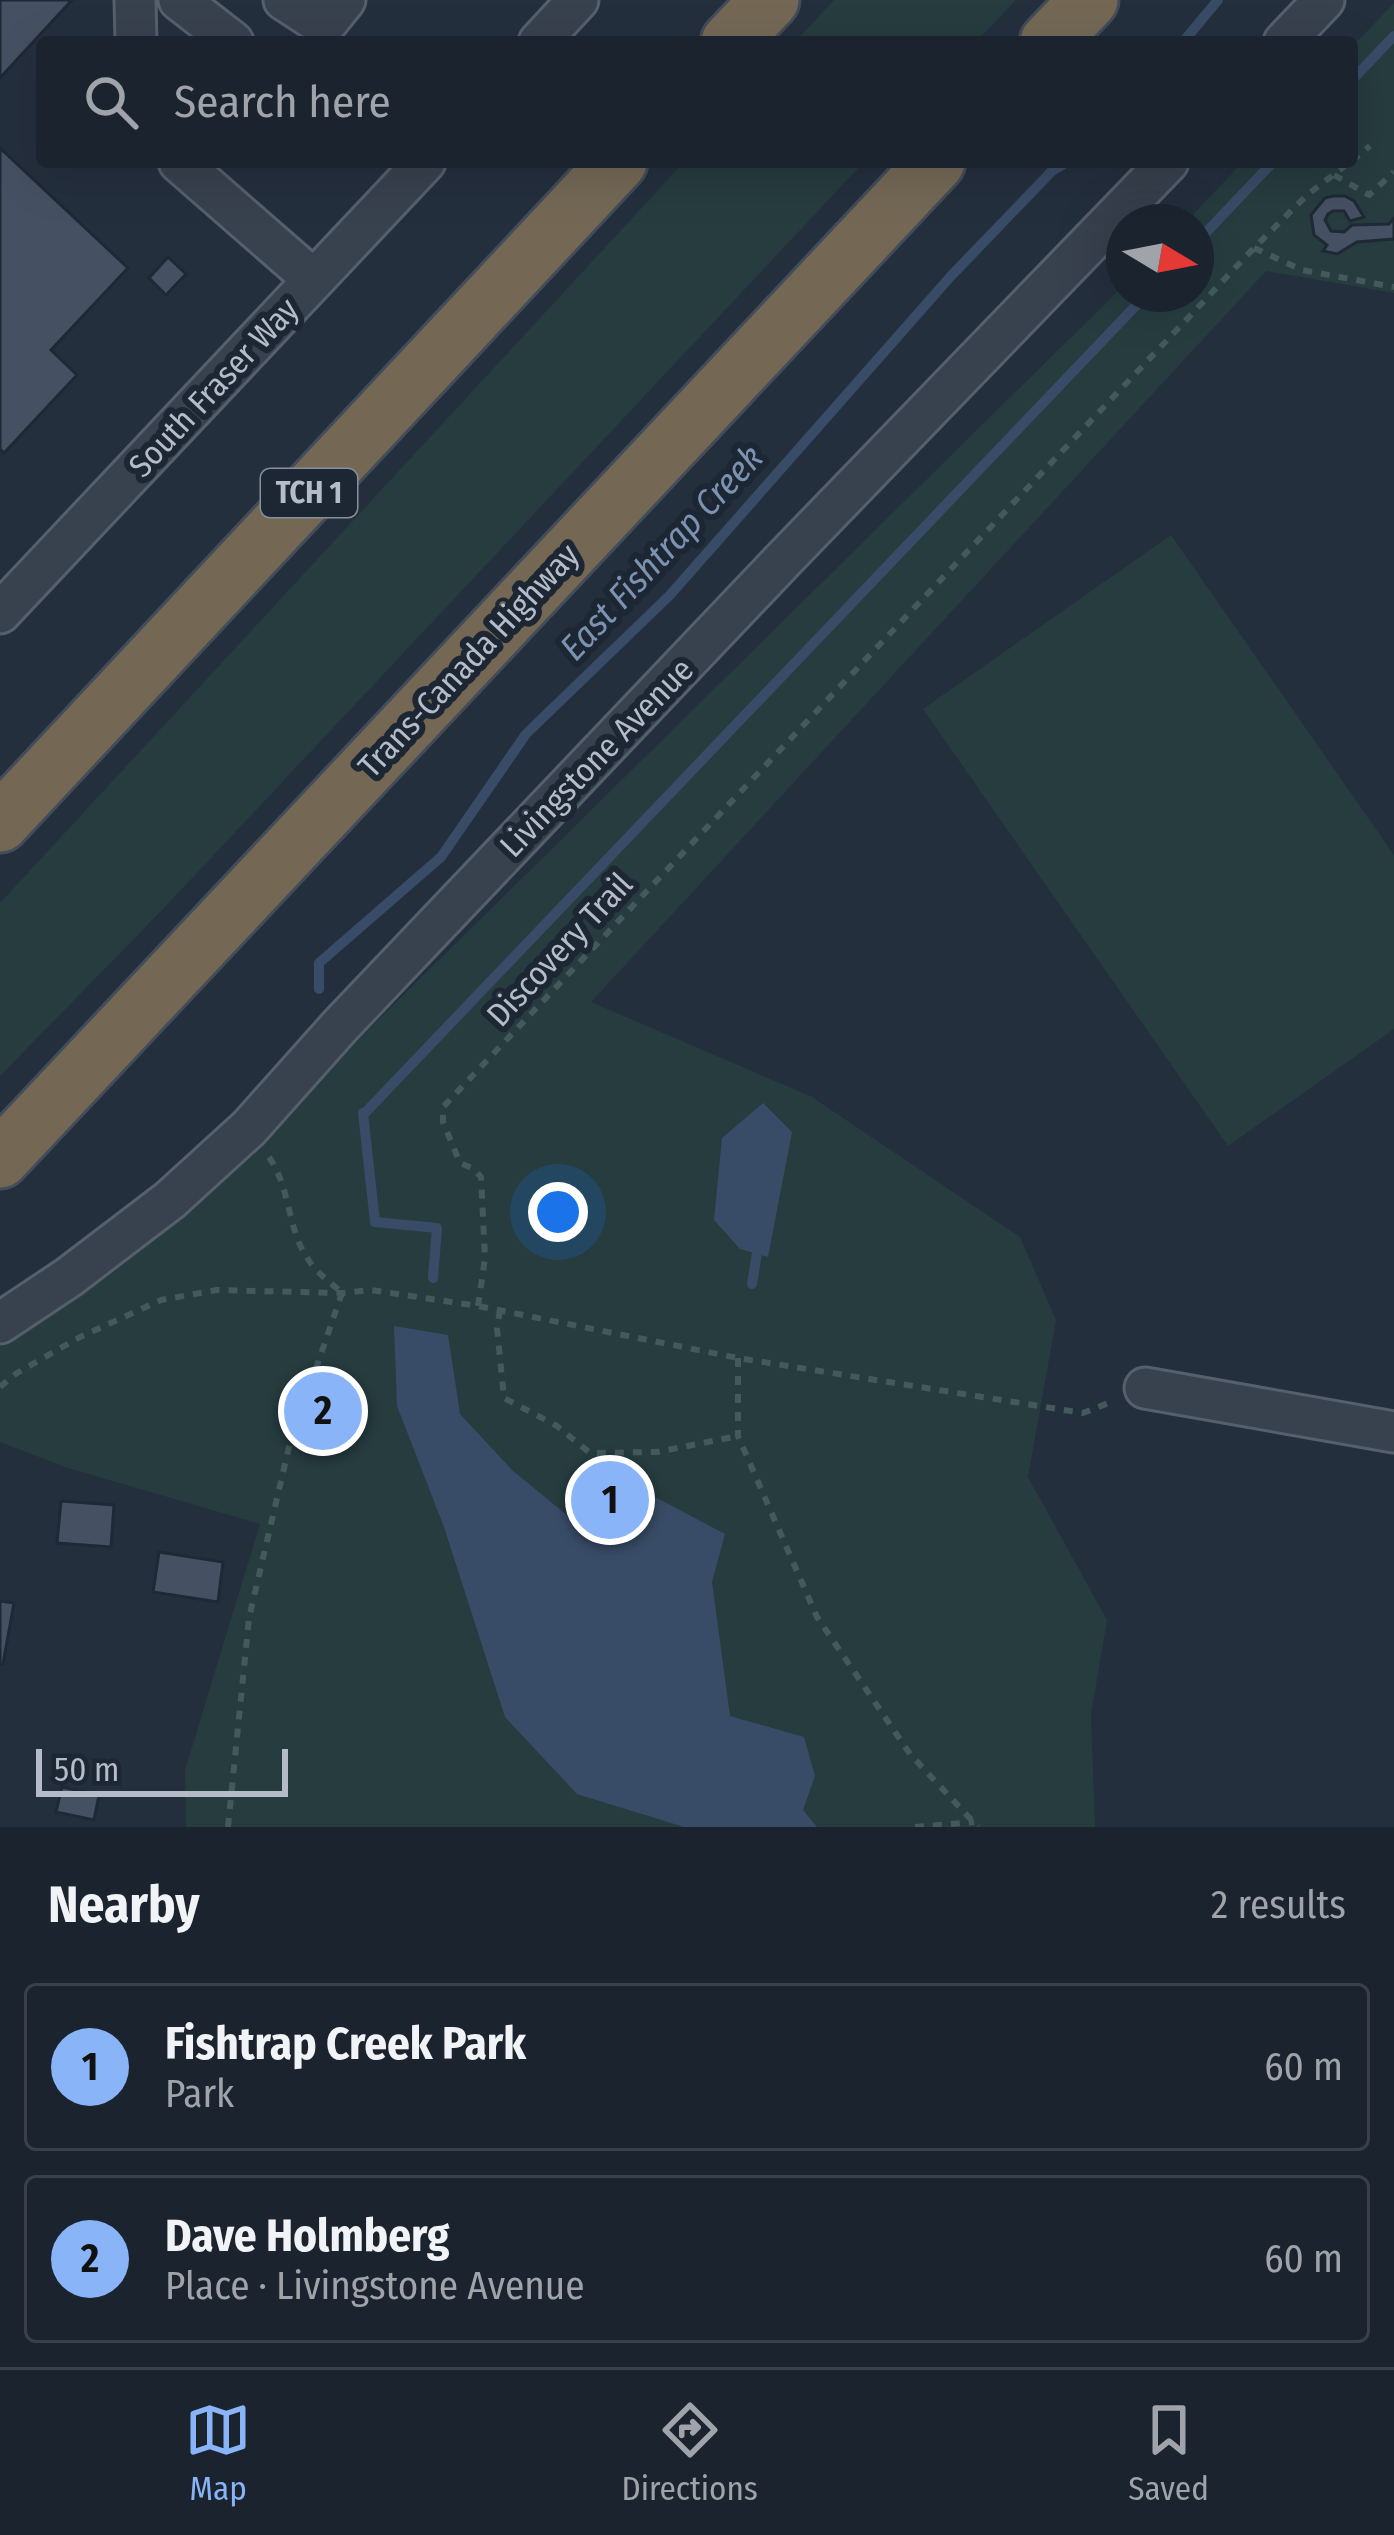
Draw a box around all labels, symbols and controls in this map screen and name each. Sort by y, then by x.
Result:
search box [36,36,1358,168]
icon: search [78,69,144,135]
text: Search here [174,75,391,129]
north arrow [1106,204,1214,312]
street label: South Fraser Way [121,290,307,486]
water label: East Fishtrap Creek [551,436,773,669]
road number: TCH 1 [261,469,357,517]
street label: Trans-Canada Highway [350,535,588,786]
street label: Livingstone Avenue [492,650,702,865]
street label: Discovery Trail [479,864,641,1035]
your location [528,1182,588,1242]
pin: 2 [284,1366,362,1456]
pin: 1 [571,1455,649,1545]
scale bar [36,1743,288,1796]
text: 50 m [54,1750,119,1790]
text: Nearby [48,1874,200,1936]
text: 2 results [1211,1882,1346,1928]
text: Fishtrap Creek Park [165,2017,526,2071]
text: 1 [82,2044,98,2090]
text: 60 m [1264,2044,1343,2090]
text: Park [165,2071,234,2117]
text: Dave Holmberg [165,2209,449,2263]
text: 2 [81,2236,99,2282]
text: 60 m [1264,2236,1343,2282]
text: Place · Livingstone Avenue [165,2263,584,2309]
tab: Map [185,2397,251,2509]
tab: Directions [621,2397,758,2509]
tab: Saved [1128,2397,1209,2509]

